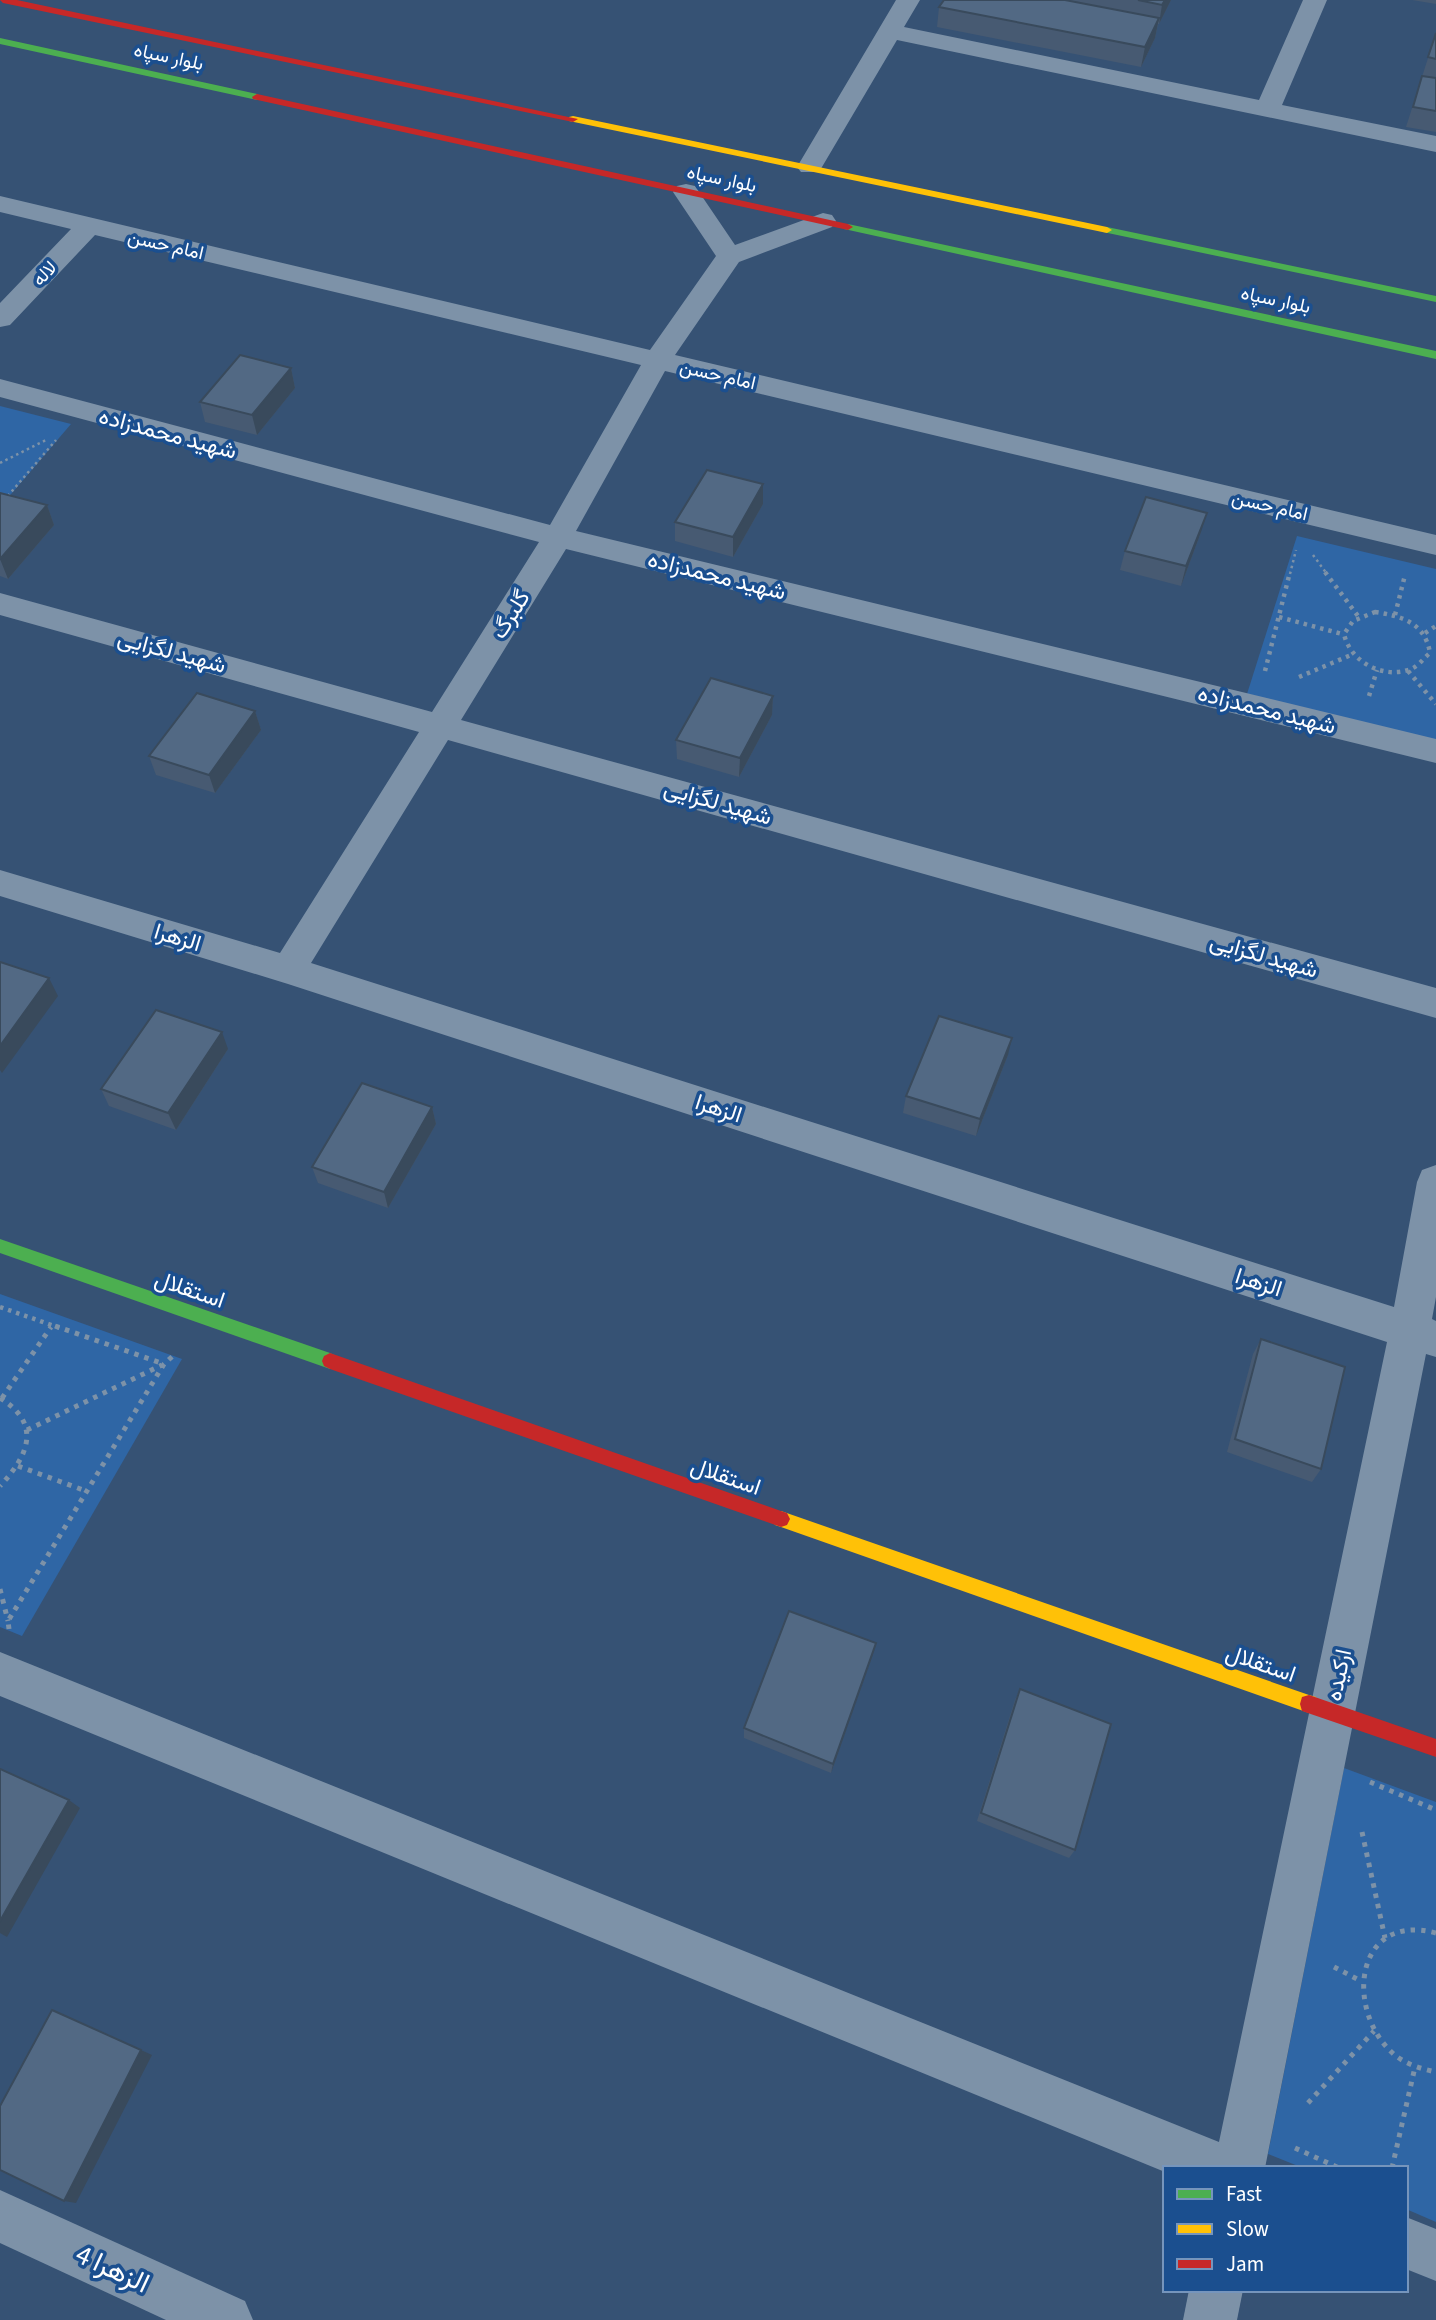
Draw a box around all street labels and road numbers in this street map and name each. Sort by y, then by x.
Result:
street label: بلوار سپاه [131,37,206,78]
street label: بلوار سپاه [684,159,759,200]
street label: امام حسن [125,224,206,267]
street label: لاله [26,255,64,293]
street label: بلوار سپاه [1238,280,1313,321]
street label: امام حسن [677,354,758,397]
street label: شهید محمدزاده [95,399,240,468]
street label: امام حسن [1229,485,1310,528]
street label: شهید محمدزاده [644,542,790,609]
street label: گلبرگ [483,583,538,645]
street label: شهید لگزایی [114,621,230,682]
street label: شهید محمدزاده [1194,676,1340,743]
street label: شهید لگزایی [660,771,776,834]
street label: الزهرا [150,915,205,960]
street label: شهید لگزایی [1206,924,1322,987]
street label: الزهرا [691,1085,747,1132]
street label: الزهرا [1231,1259,1287,1306]
street label: استقلال [150,1262,229,1317]
street label: استقلال [686,1449,765,1504]
street label: استقلال [1221,1636,1300,1691]
street label: ارکیده [1317,1646,1360,1704]
street label: الزهرا 4 [69,2234,156,2303]

